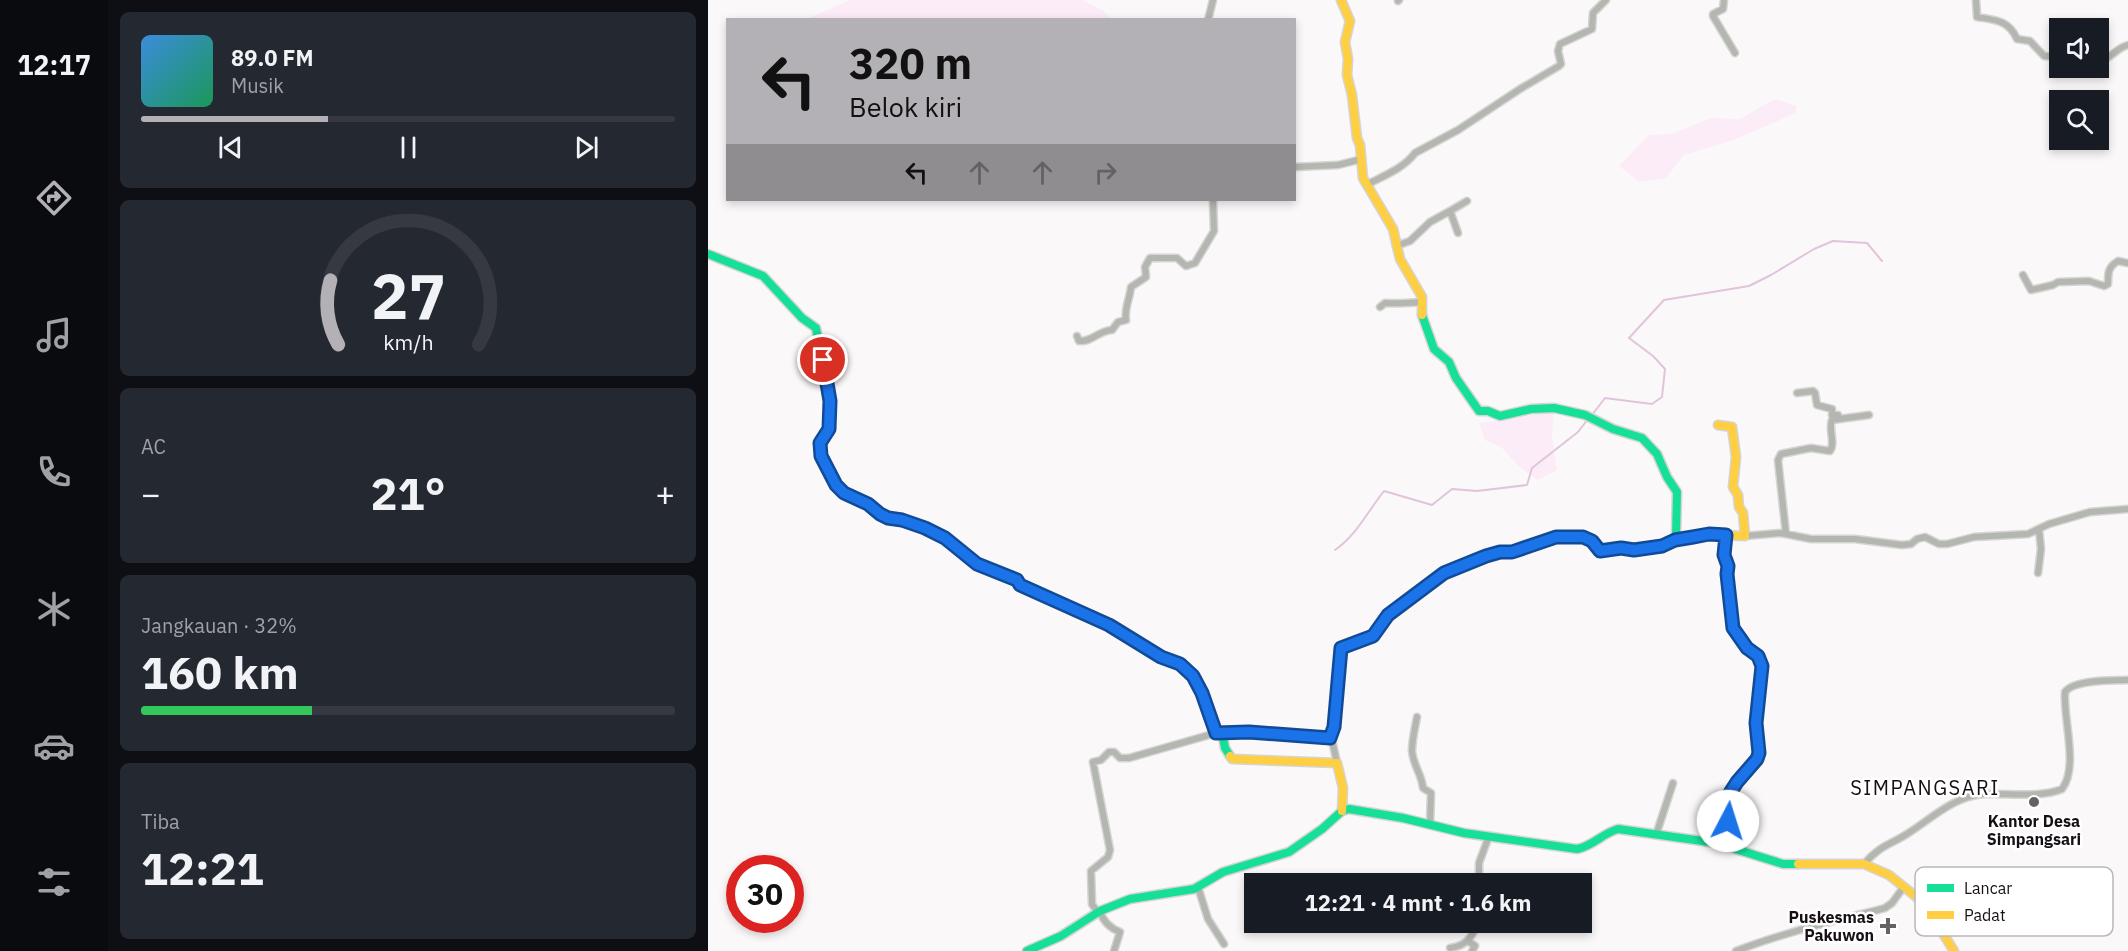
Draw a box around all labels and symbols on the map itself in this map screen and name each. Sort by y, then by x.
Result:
pin [797,334,848,385]
district label: SIMPANGSARI [1850,774,2000,801]
position arrow [1696,789,1760,853]
marker: Kantor Desa Simpangsari [2027,795,2041,809]
place label: Kantor Desa Simpangsari [1987,811,2081,849]
speed limit sign: 30 [726,855,804,933]
legend [1915,867,2113,936]
text: Lancar [1964,878,2012,898]
text: Padat [1964,905,2006,925]
place label: Puskesmas Pakuwon [1789,907,1874,945]
marker: Puskesmas Pakuwon [1879,917,1897,935]

